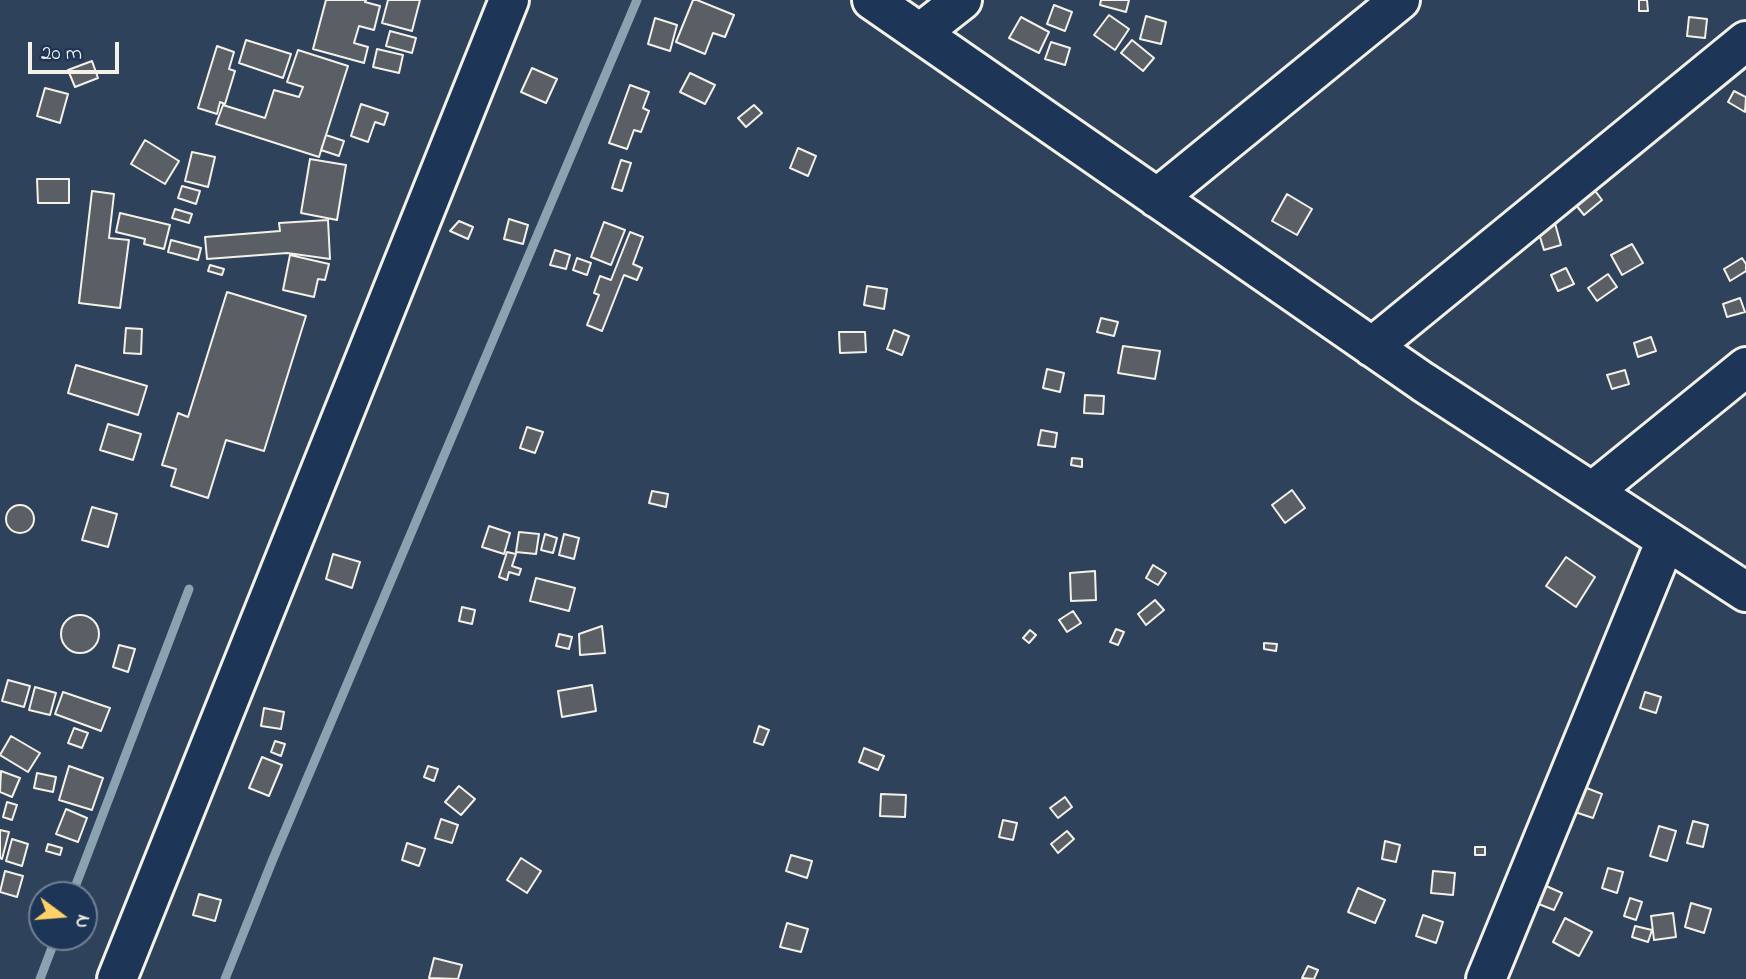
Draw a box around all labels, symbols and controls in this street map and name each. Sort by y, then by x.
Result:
scale bar [32,28,122,72]
text: 20 m [41,39,82,69]
north arrow [28,881,98,951]
text: N [67,911,96,931]

